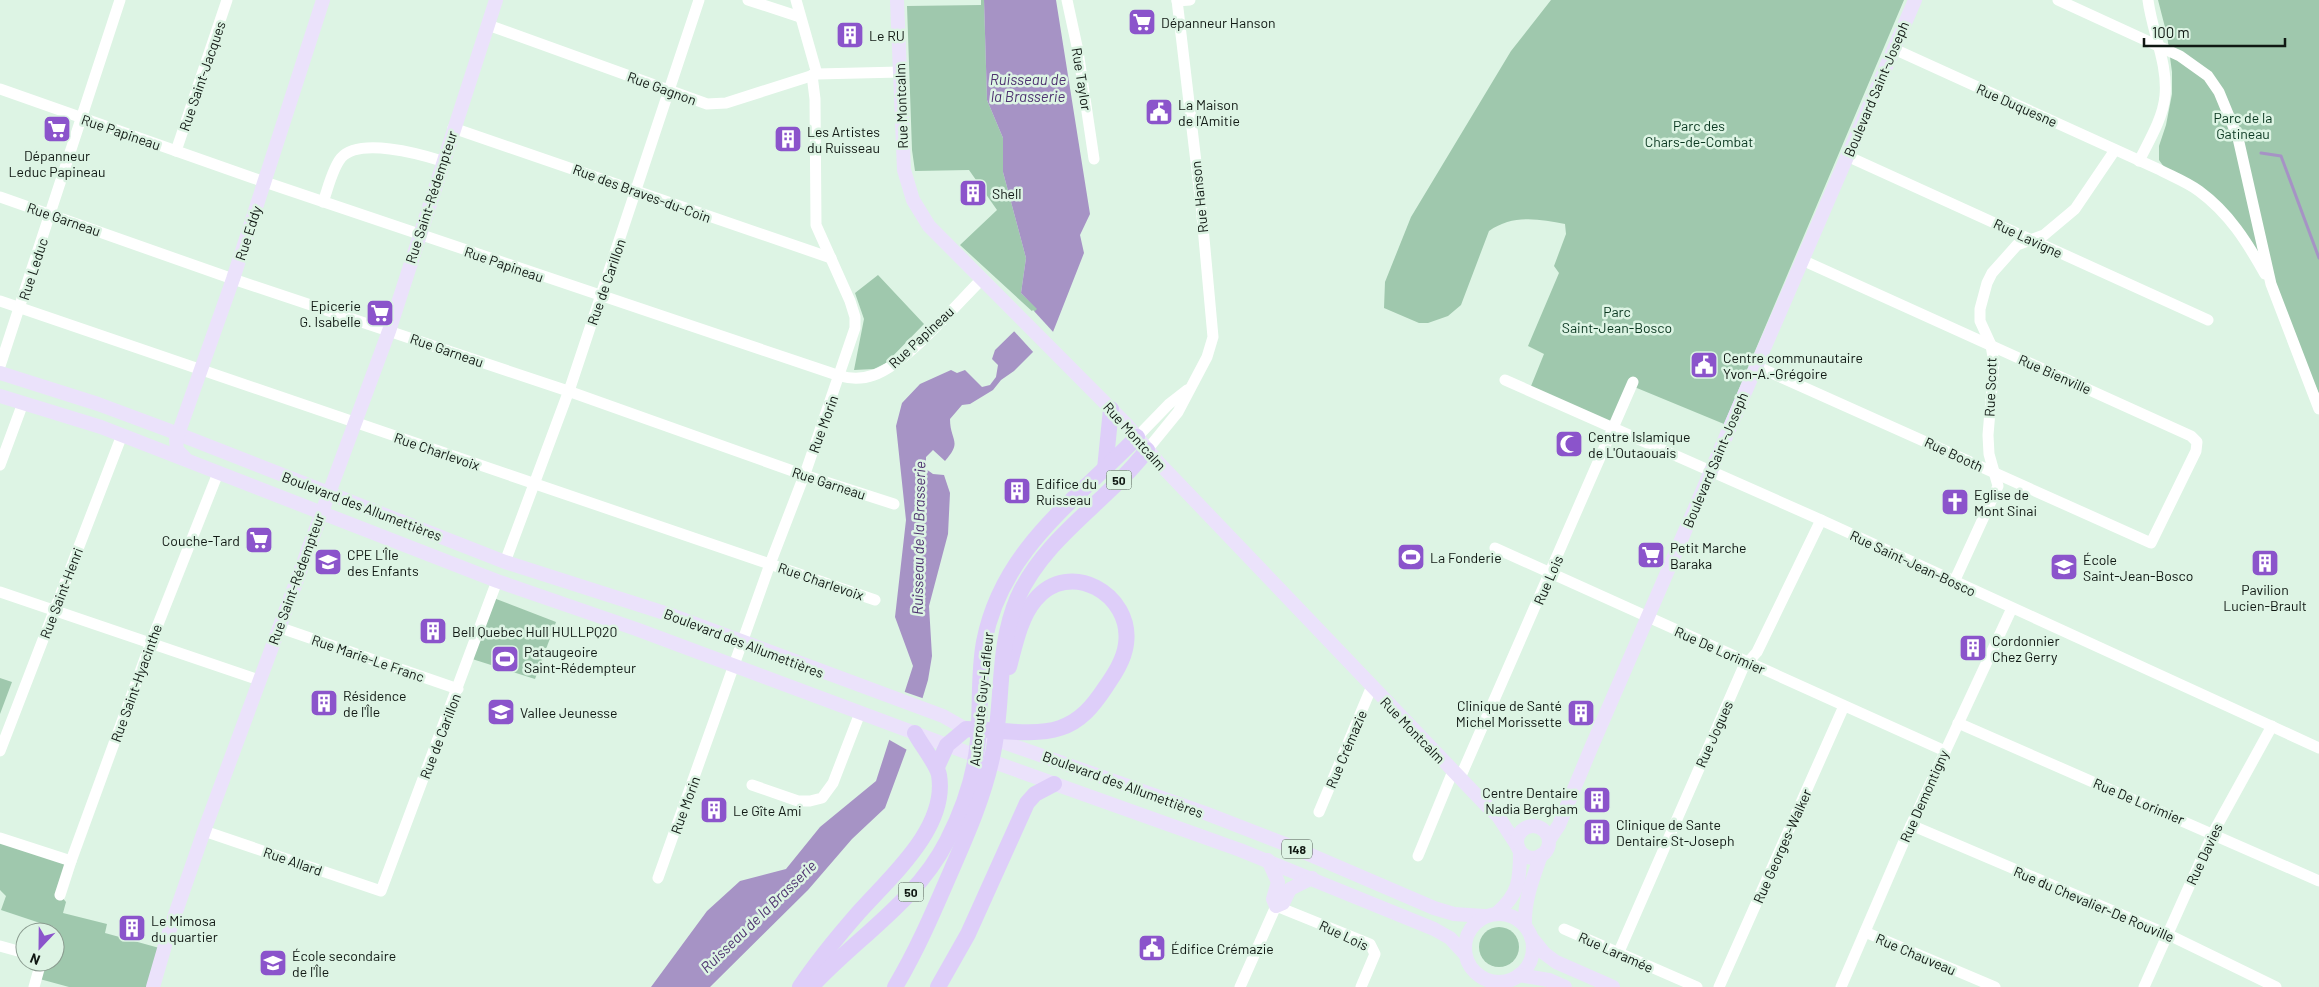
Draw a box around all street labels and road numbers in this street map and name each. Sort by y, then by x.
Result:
street label: Rue Saint-Jacques [175,19,229,133]
street label: Boulevard Saint-Joseph [1840,19,1912,159]
street label: Rue Taylor [1069,46,1095,112]
street label: Rue Montcalm [891,63,911,149]
street label: Rue Gagnon [625,68,699,108]
street label: Rue Duquesne [1974,80,2060,130]
street label: Rue Papineau [79,111,163,153]
street label: Rue Saint-Rédempteur [402,129,460,265]
street label: Rue des Braves-du-Coin [571,160,713,226]
street label: Rue Hanson [1187,160,1211,234]
street label: Rue Garneau [25,198,103,240]
street label: Rue Eddy [231,203,265,263]
street label: Rue Lavigne [1991,215,2065,261]
street label: Rue Leduc [15,236,51,302]
street label: Rue de Carillon [583,237,629,327]
street label: Rue Papineau [462,243,546,285]
street label: Rue Papineau [885,303,957,371]
street label: Rue Garneau [408,329,486,371]
street label: Rue Bienville [2016,350,2094,398]
street label: Rue Scott [1980,357,2000,417]
street label: Boulevard Saint-Joseph [1679,390,1751,530]
street label: Rue Morin [805,393,841,455]
street label: Rue Montcalm [1100,398,1170,474]
street label: Rue Charlevoix [392,428,482,474]
street label: Rue Booth [1922,433,1986,475]
street label: Rue Garneau [790,463,868,503]
street label: Boulevard des Allumettières [280,468,444,544]
road number: 50 [1106,470,1132,490]
street label: Rue Saint-Rédempteur [264,511,328,647]
street label: Rue Saint-Jean-Bosco [1847,526,1979,600]
street label: Rue Saint-Henri [36,545,86,641]
street label: Rue Lois [1530,552,1566,607]
street label: Rue Charlevoix [776,558,866,604]
street label: Boulevard des Allumettières [662,605,826,681]
street label: Rue Saint-Hyacinthe [107,622,165,744]
street label: Rue De Lorimier [1672,622,1768,678]
street label: Rue Marie-Le Franc [309,631,427,685]
street label: Autoroute Guy-Lafleur [965,631,997,767]
street label: Rue de Carillon [416,691,464,781]
street label: Rue Montcalm [1377,693,1449,767]
street label: Rue Jogues [1692,698,1736,770]
street label: Rue Crémazie [1322,707,1370,791]
street label: Boulevard des Allumettières [1040,747,1206,821]
street label: Rue Demontigny [1896,747,1952,845]
street label: Rue Morin [667,774,703,836]
street label: Rue De Lorimier [2091,774,2187,828]
street label: Rue Georges-Walker [1749,786,1815,906]
street label: Rue Davies [2182,820,2226,888]
road number: 148 [1282,840,1312,859]
street label: Rue Allard [261,843,325,879]
street label: Rue du Chevalier-De Rouville [2011,862,2177,946]
road number: 50 [898,882,924,902]
street label: Rue Lois [1317,916,1371,954]
street label: Rue Laramée [1576,928,1656,976]
street label: Rue Chauveau [1873,929,1959,979]

